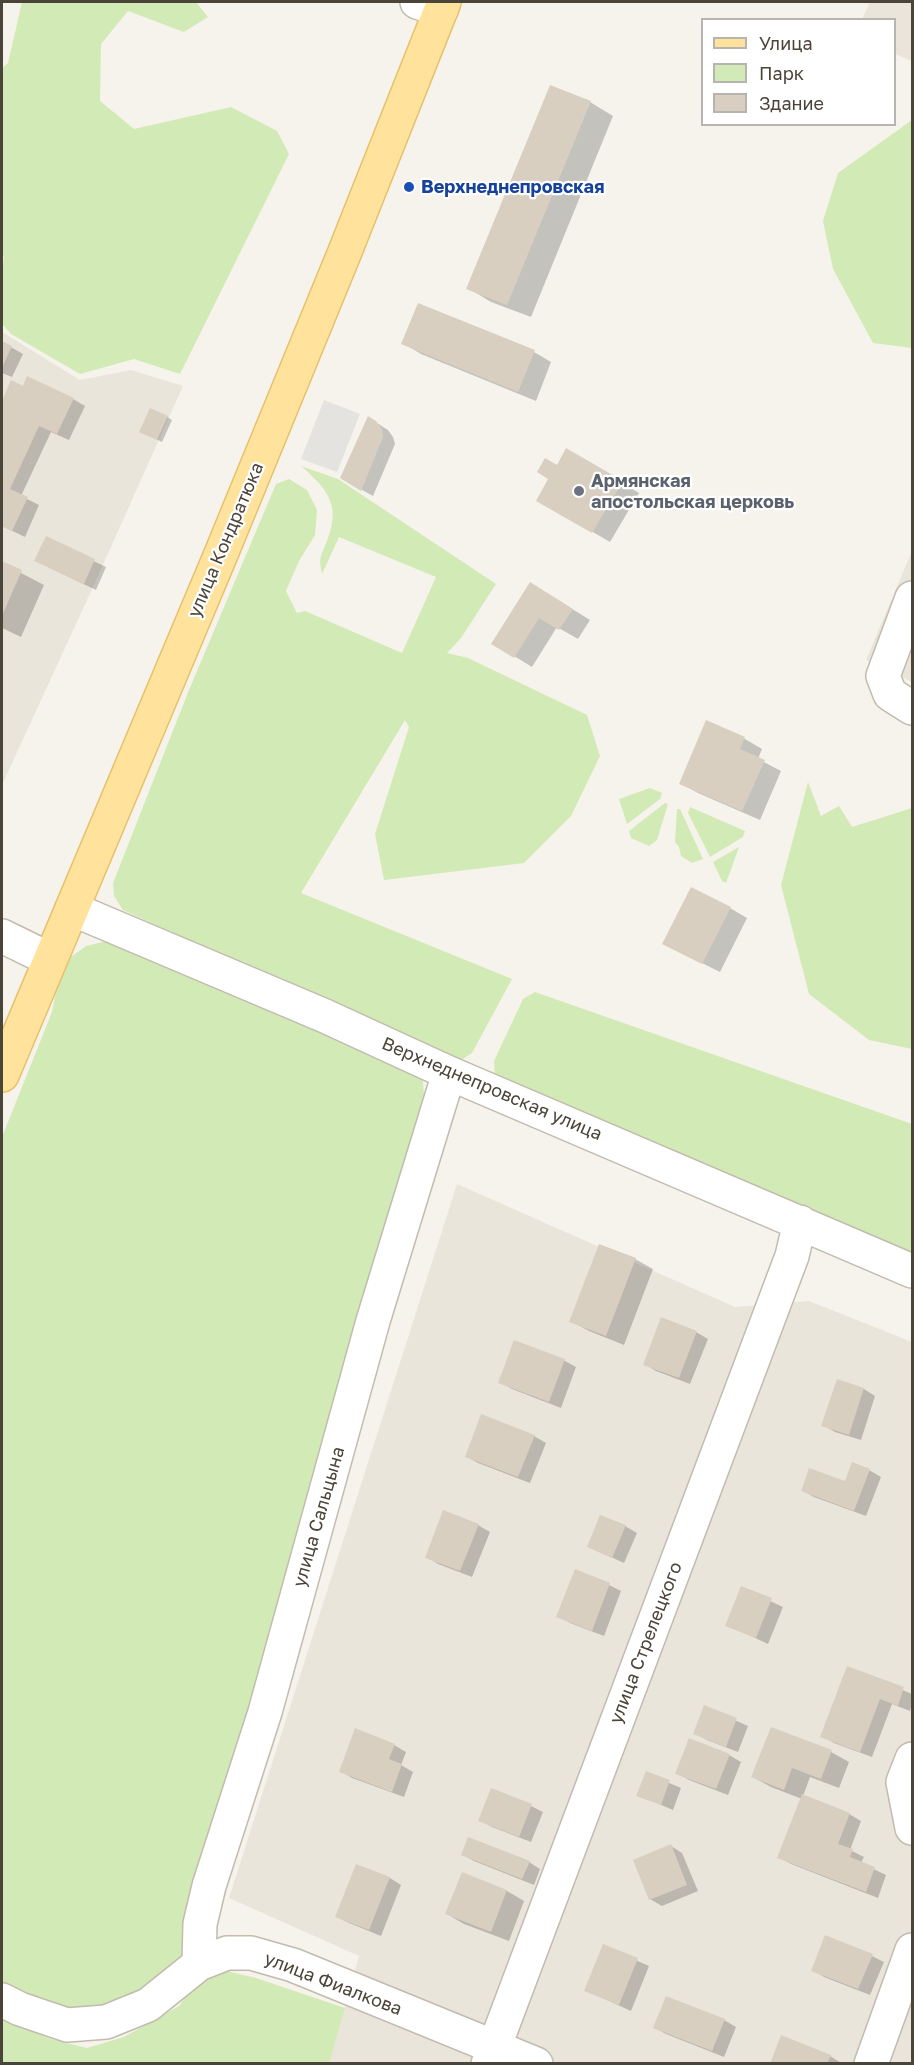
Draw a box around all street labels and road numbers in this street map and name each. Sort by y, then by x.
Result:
street label: улица Кондратюка [184,459,268,621]
street label: Верхнеднепровская улица [379,1033,605,1145]
street label: улица Сальцына [289,1444,349,1590]
street label: улица Стрелецкого [605,1559,687,1727]
street label: улица Фиалкова [261,1948,405,2020]

